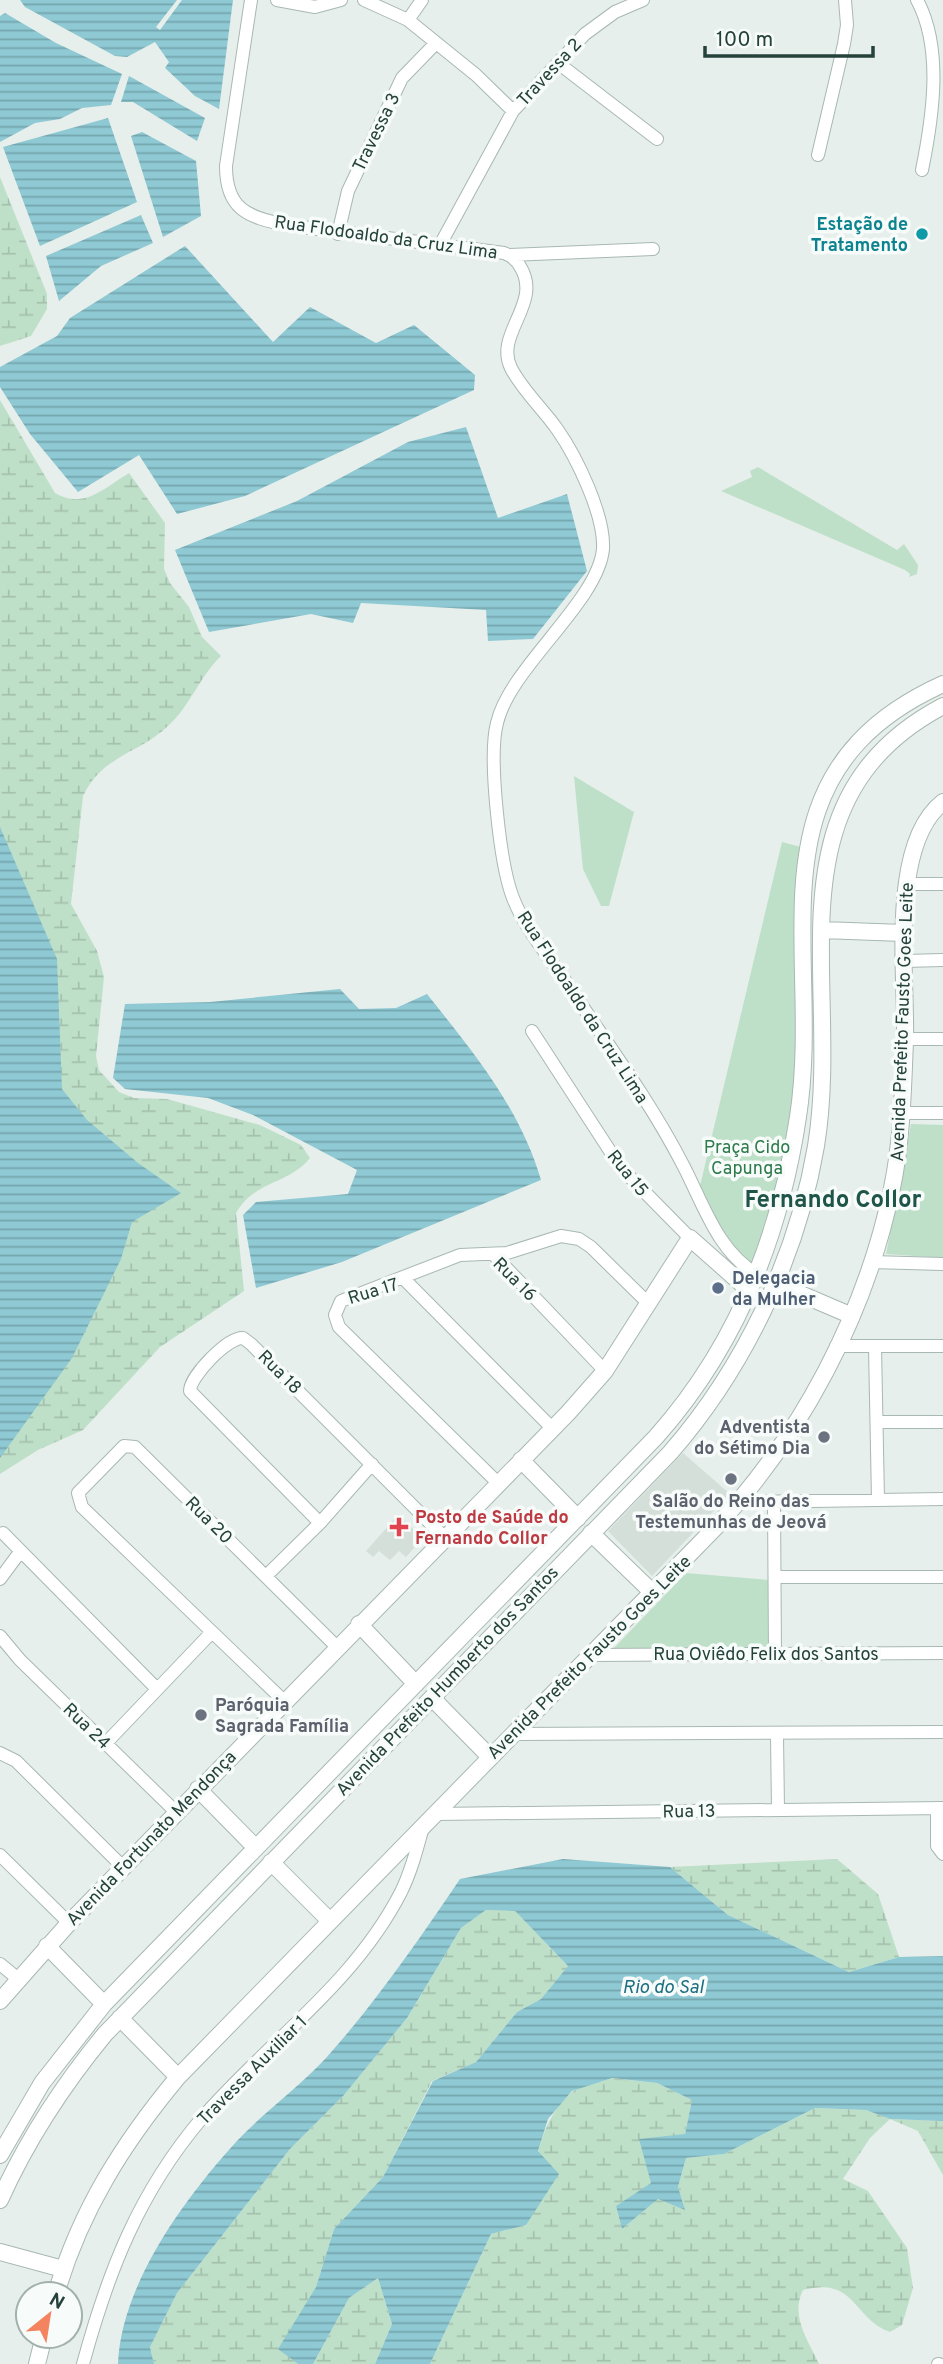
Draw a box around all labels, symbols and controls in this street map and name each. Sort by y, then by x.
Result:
scale bar [705,14,873,58]
text: 100 m [716,27,773,54]
street label: Travessa 2 [513,34,588,112]
street label: Travessa 3 [348,89,406,176]
street label: Rua Flodoaldo da Cruz Lima [273,211,499,266]
place label: Estação de Tratamento [811,214,908,258]
marker: Estação de Tratamento [914,226,930,242]
street label: Avenida Prefeito Fausto Goes Leite [887,882,920,1162]
street label: Rua Flodoaldo da Cruz Lima [511,907,653,1108]
park label: Praça Cido Capunga [704,1137,790,1181]
street label: Rua 15 [601,1146,653,1202]
district label: Fernando Collor [745,1186,921,1216]
street label: Rua 16 [487,1253,541,1307]
place label: Delegacia da Mulher [732,1268,816,1312]
street label: Rua 17 [345,1274,402,1311]
marker: Delegacia da Mulher [710,1280,726,1296]
street label: Rua 18 [252,1346,306,1400]
place label: Adventista do Sétimo Dia [694,1417,810,1461]
marker: Adventista do Sétimo Dia [816,1429,832,1445]
marker: Salão do Reino das Testemunhas de Jeová [723,1471,739,1487]
place label: Salão do Reino das Testemunhas de Jeová [635,1491,827,1535]
street label: Rua 20 [179,1492,237,1550]
place label: Posto de Saúde do Fernando Collor [415,1507,569,1551]
marker: Posto de Saúde do Fernando Collor [389,1517,409,1537]
street label: Avenida Prefeito Fausto Goes Leite [483,1551,697,1765]
street label: Avenida Prefeito Humberto dos Santos [332,1562,564,1802]
street label: Rua Oviêdo Felix dos Santos [653,1644,879,1667]
place label: Paróquia Sagrada Família [215,1695,349,1739]
street label: Rua 24 [57,1699,115,1755]
marker: Paróquia Sagrada Família [193,1707,209,1723]
street label: Avenida Fortunato Mendonça [62,1746,242,1932]
street label: Rua 13 [662,1801,716,1824]
water label: Rio do Sal [622,1976,705,2000]
street label: Travessa Auxiliar 1 [193,2011,313,2131]
north arrow [14,2280,84,2350]
text: N [45,2288,68,2316]

